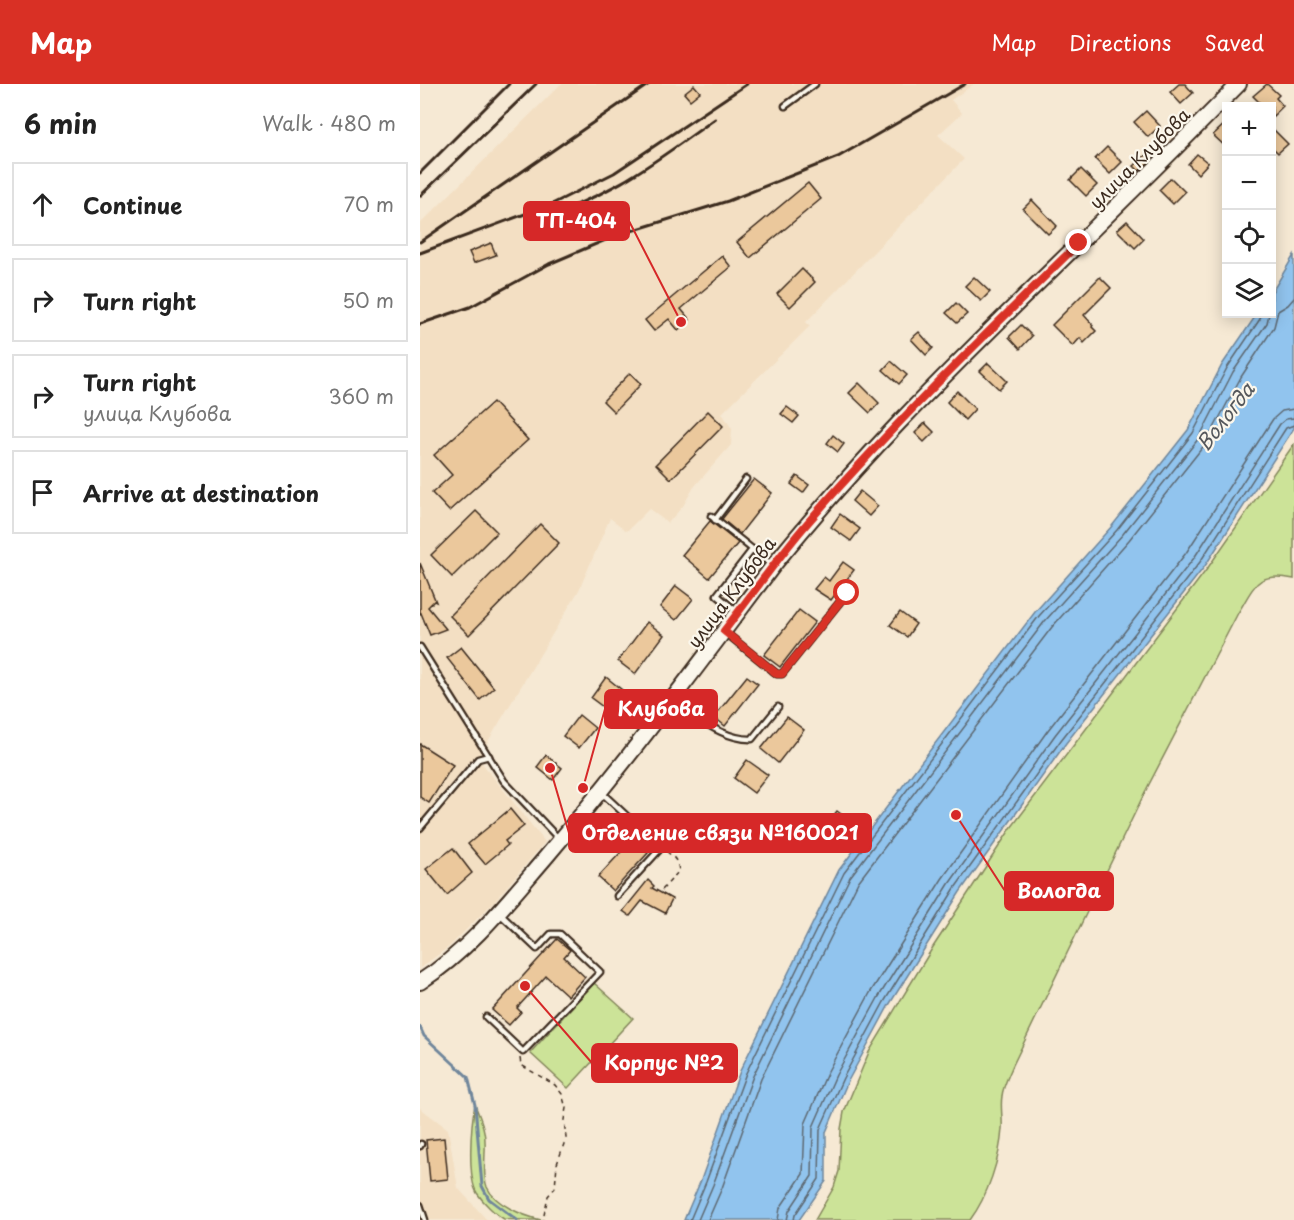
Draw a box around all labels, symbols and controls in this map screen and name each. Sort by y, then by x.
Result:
text: Map [30,21,92,64]
text: Map [991,26,1036,58]
text: Directions [1069,26,1171,58]
text: Saved [1204,26,1264,58]
street label: улица Клубова [1082,101,1196,215]
map controls [1222,102,1276,318]
button: + [1222,102,1276,156]
text: 6 min [24,104,97,143]
text: Walk · 480 m [262,108,396,138]
button: − [1222,156,1276,210]
icon: ahead [26,188,59,221]
text: Continue [83,188,182,221]
text: 70 m [344,189,394,219]
callout: ТП-404 [524,202,629,240]
text: ТП-404 [535,205,617,235]
button: locate [1222,210,1276,264]
route end [1065,229,1091,255]
button: layers [1222,264,1276,318]
icon: right [26,284,59,317]
text: Turn right [83,284,196,317]
text: 50 m [342,285,394,315]
text: Turn right [83,365,196,398]
water label: Вологда [1189,375,1262,457]
icon: right [26,380,59,413]
text: 360 m [328,381,394,411]
text: улица Клубова [83,398,231,428]
icon: arrive [26,476,59,509]
text: Arrive at destination [83,476,319,509]
street label: улица Клубова [680,530,782,653]
route start [833,579,859,605]
callout: Клубова [605,690,717,728]
text: Клубова [617,693,705,723]
callout: Отделение связи №160021 [569,814,871,852]
text: Отделение связи №160021 [582,817,859,847]
callout: Вологда [1005,872,1113,910]
text: Вологда [1017,875,1101,905]
callout: Корпус №2 [592,1044,737,1082]
text: Корпус №2 [604,1047,724,1077]

